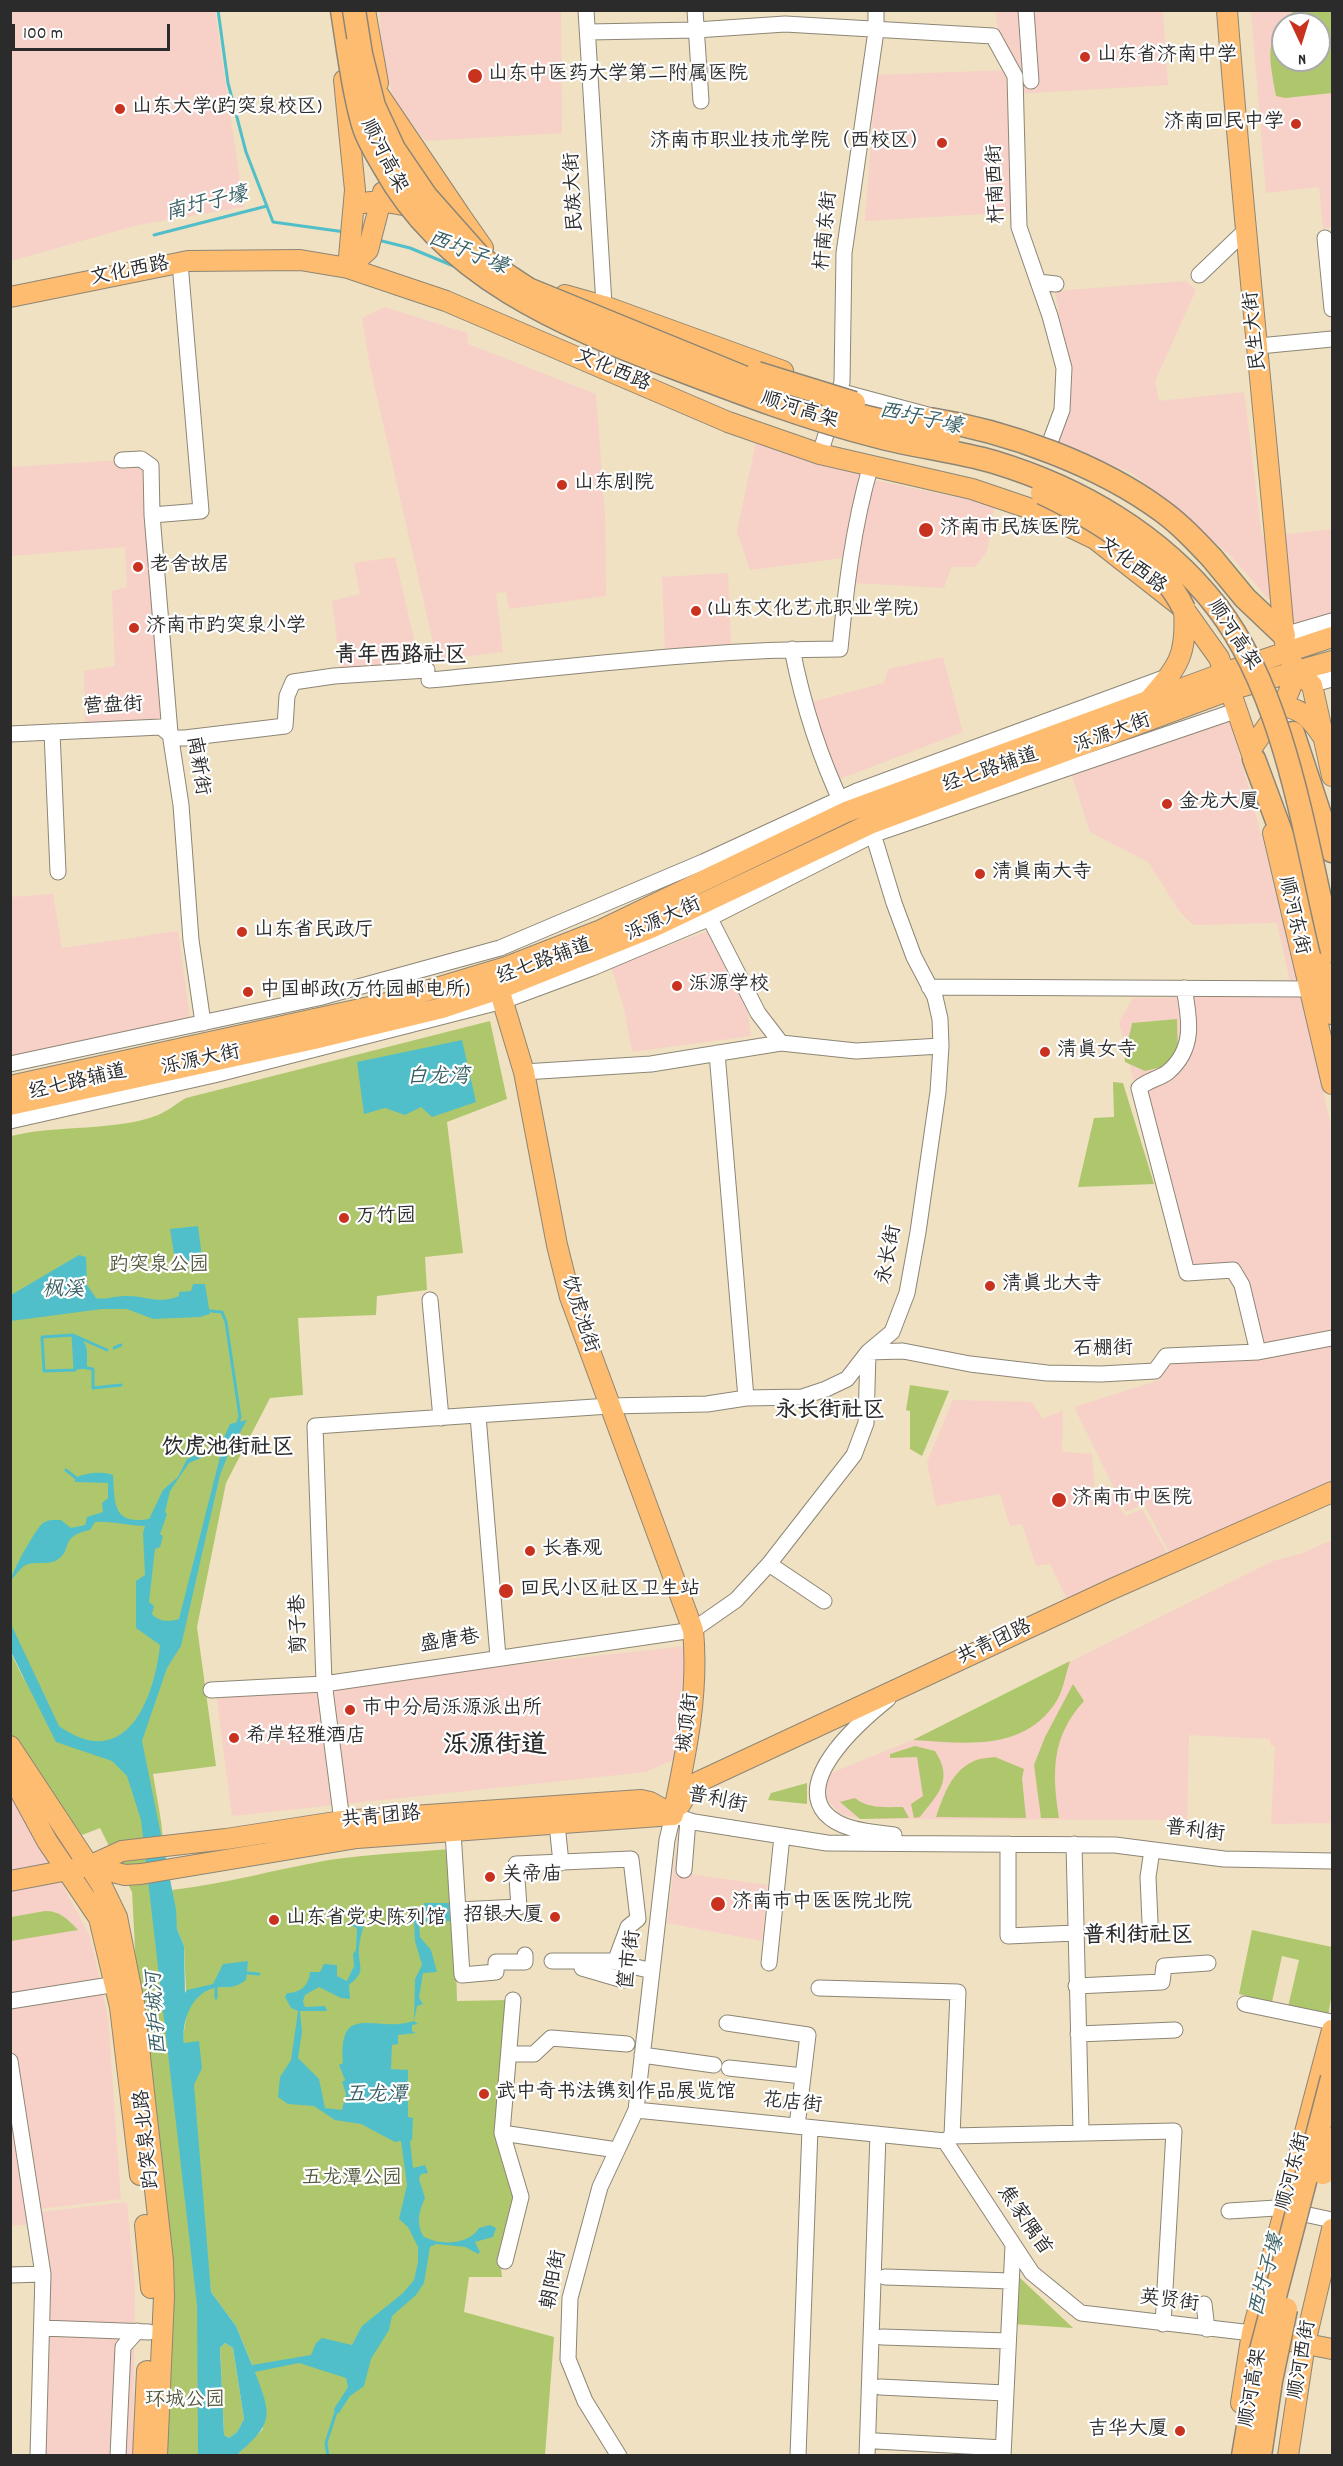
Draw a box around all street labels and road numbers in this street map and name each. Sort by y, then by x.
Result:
street label: 顺河高架 [353,116,411,198]
street label: 杆南西街 [985,144,1011,224]
street label: 民族大街 [562,151,590,233]
street label: 杆南东街 [812,190,844,272]
street label: 文化西路 [88,254,172,292]
street label: 民生大街 [1241,290,1273,372]
street label: 文化西路 [570,345,654,399]
street label: 顺河高架 [757,388,841,436]
street label: 文化西路 [1092,533,1170,601]
street label: 顺河高架 [1200,596,1264,676]
street label: 营盘街 [82,694,144,722]
street label: 泺源大街 [1071,710,1155,760]
street label: 南新街 [179,734,213,798]
street label: 经七路辅道 [940,744,1042,800]
street label: 顺河东街 [1271,874,1313,958]
street label: 泺源大街 [623,894,705,948]
street label: 经七路辅道 [494,935,596,991]
street label: 泺源大街 [159,1042,243,1082]
street label: 经七路辅道 [27,1061,129,1107]
street label: 永长街 [873,1223,909,1287]
street label: 饮虎池街 [554,1273,602,1357]
street label: 石棚街 [1073,1338,1133,1364]
street label: 剪子巷 [288,1594,314,1654]
street label: 共青团路 [954,1616,1036,1672]
street label: 盛唐巷 [418,1626,482,1660]
street label: 城顶街 [674,1692,706,1754]
street label: 普利街 [685,1784,749,1820]
street label: 共青团路 [340,1804,422,1834]
street label: 普利街 [1164,1817,1226,1849]
street label: 筐市街 [616,1929,648,1991]
street label: 趵突泉北路 [132,2088,166,2190]
street label: 花店街 [761,2090,823,2120]
street label: 顺河东街 [1273,2130,1317,2214]
street label: 焦家隅首 [991,2182,1055,2262]
street label: 朝阳街 [538,2248,574,2312]
street label: 英贤街 [1138,2287,1200,2319]
street label: 顺河西街 [1285,2319,1323,2401]
street label: 顺河高架 [1236,2347,1274,2429]

